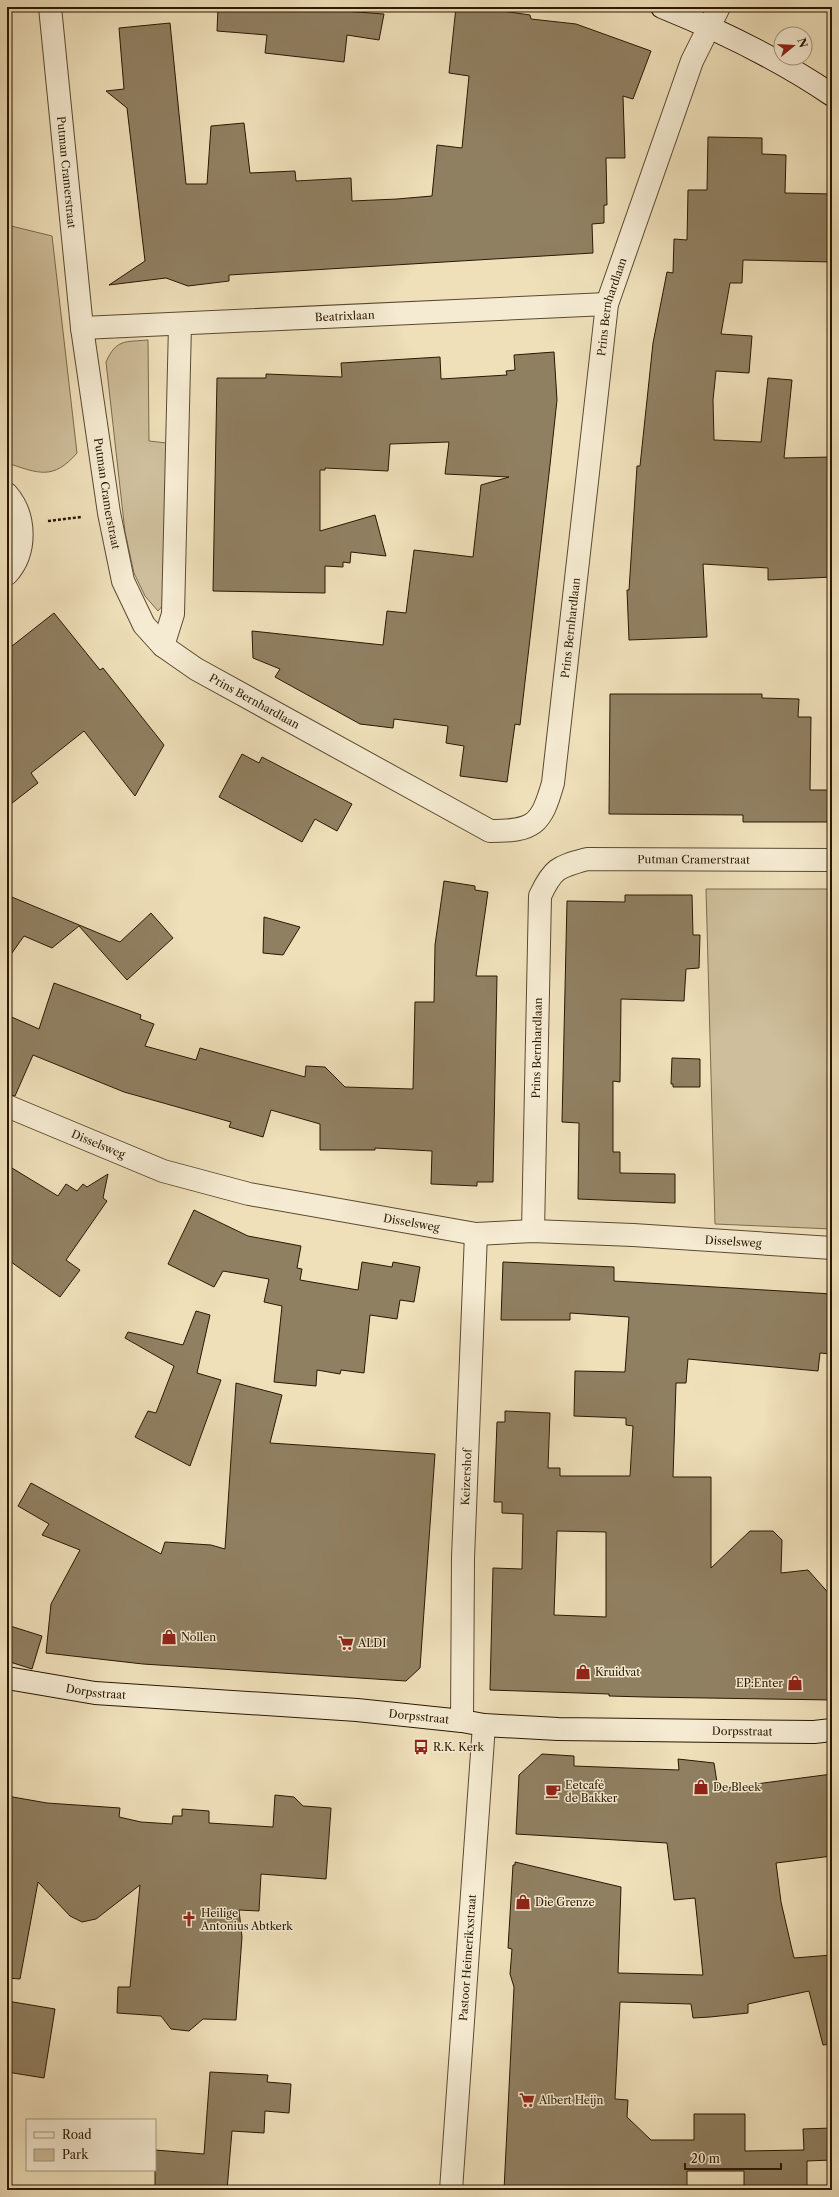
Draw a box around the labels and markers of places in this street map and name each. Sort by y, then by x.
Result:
shop icon: Nollen [160,1628,178,1646]
place label: Nollen [181,1630,216,1644]
supermarket icon: ALDI [337,1634,355,1652]
place label: ALDI [357,1636,386,1650]
shop icon: Kruidvat [574,1663,592,1681]
place label: Kruidvat [595,1665,640,1679]
shop icon: EP:Enter [786,1674,804,1692]
place label: EP:Enter [736,1676,783,1690]
bus stop icon: R.K. Kerk [412,1738,430,1756]
place label: R.K. Kerk [433,1740,484,1754]
place label: Eetcafé de Bakker [565,1778,618,1805]
shop icon: De Bleek [692,1778,710,1796]
place label: De Bleek [713,1780,761,1794]
cafe icon: Eetcafé de Bakker [544,1782,562,1800]
shop icon: Die Grenze [514,1893,532,1911]
place label: Die Grenze [535,1895,595,1909]
place label: Heilige Antonius Abtkerk [200,1906,293,1933]
church icon: Heilige Antonius Abtkerk [180,1910,198,1928]
supermarket icon: Albert Heijn [518,2091,536,2109]
place label: Albert Heijn [538,2093,603,2107]

